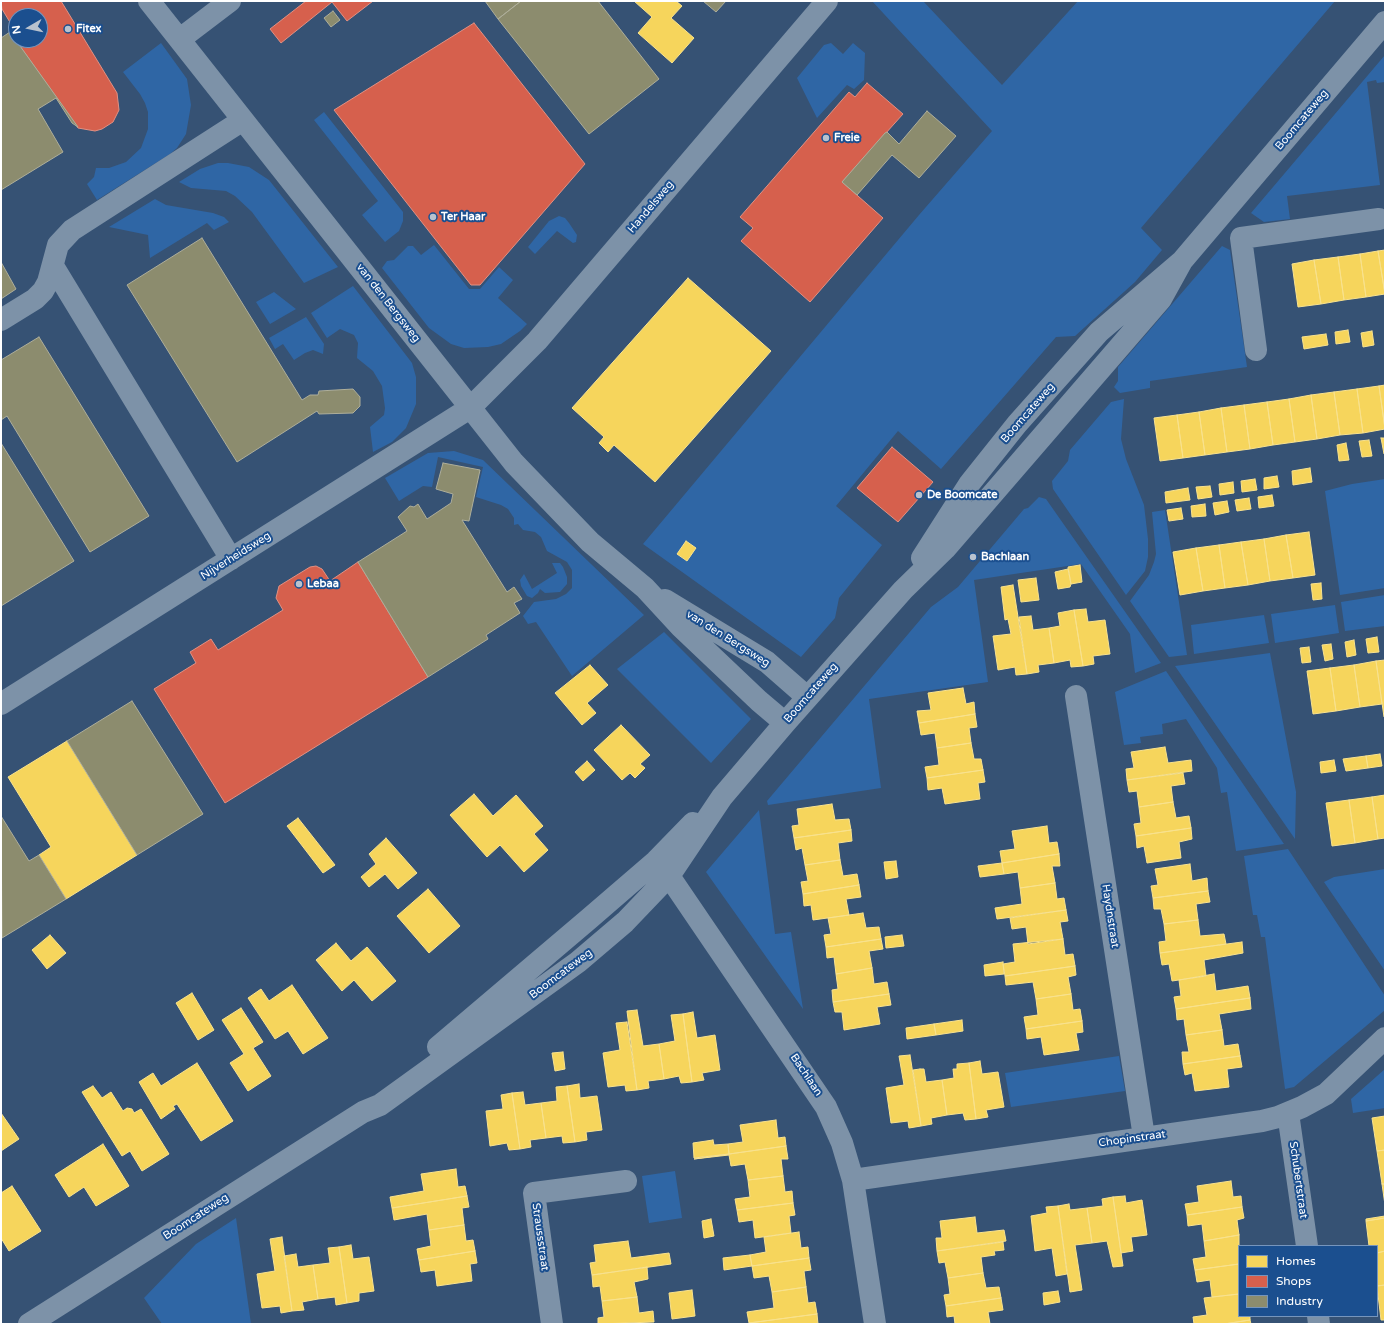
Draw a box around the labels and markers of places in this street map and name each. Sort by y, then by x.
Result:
place label: Fitex [76,22,102,36]
marker: Fitex [63,24,73,34]
place label: Freie [834,131,860,145]
marker: Freie [821,133,831,143]
place label: Ter Haar [441,210,485,224]
marker: Ter Haar [428,212,438,222]
place label: De Boomcate [927,488,997,502]
marker: De Boomcate [914,490,924,500]
place label: Bachlaan [981,550,1029,564]
marker: Bachlaan [968,552,978,562]
place label: Lebaa [307,577,339,591]
marker: Lebaa [294,579,304,589]

